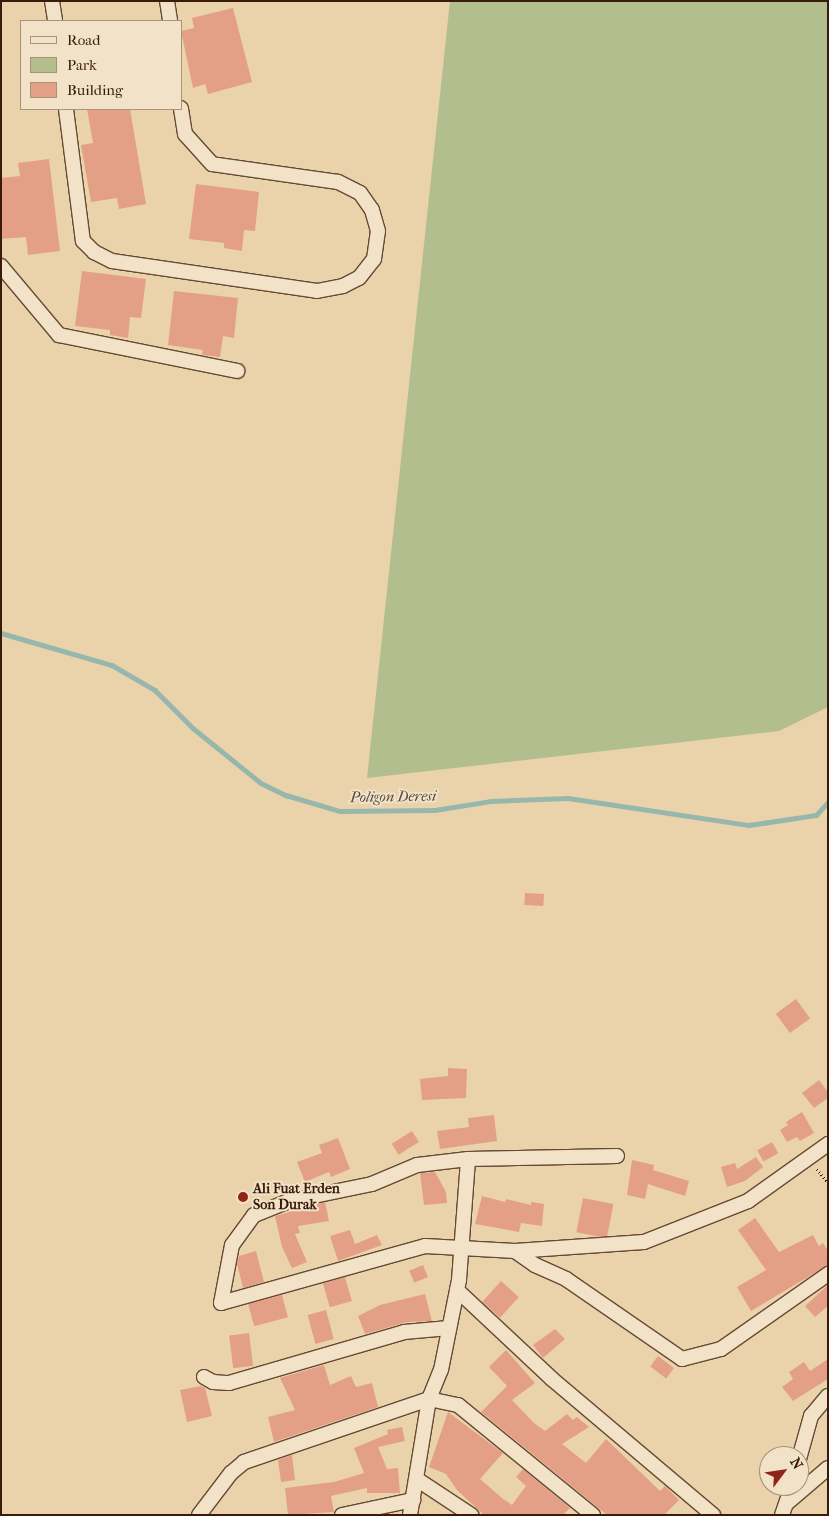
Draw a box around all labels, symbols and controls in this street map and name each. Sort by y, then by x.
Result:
legend [20,20,182,110]
text: Road [67,31,100,49]
text: Park [67,56,97,74]
text: Building [67,81,123,99]
water label: Poligon Deresi [350,787,436,807]
place label: Ali Fuat Erden Son Durak [253,1181,340,1214]
marker: Ali Fuat Erden Son Durak [237,1191,249,1203]
north arrow [759,1446,809,1496]
text: N [786,1455,806,1472]

